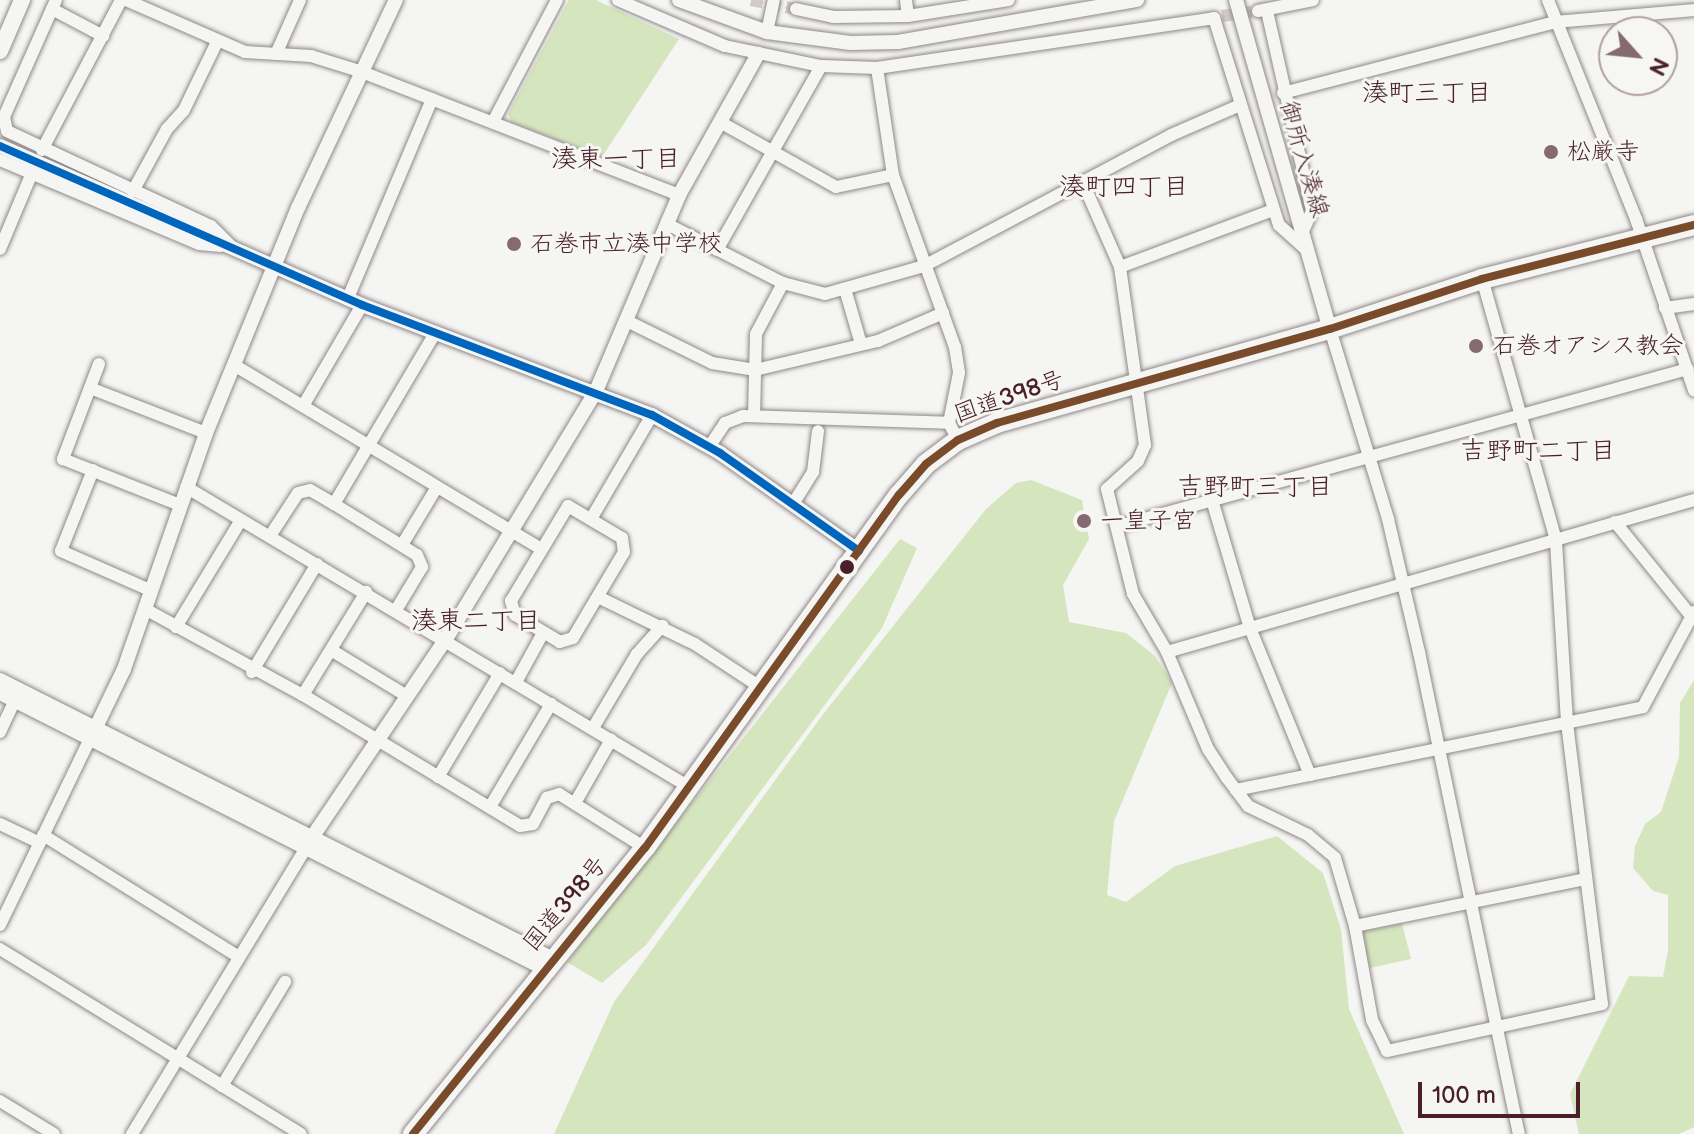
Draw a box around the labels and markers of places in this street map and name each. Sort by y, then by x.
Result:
place label: 松厳寺 [1567,138,1639,166]
marker: 松厳寺 [1542,143,1560,161]
place label: 石巻市立湊中学校 [530,230,722,258]
marker: 石巻市立湊中学校 [505,235,523,253]
place label: 石巻オアシス教会 [1492,332,1684,360]
marker: 石巻オアシス教会 [1467,337,1485,355]
place label: 一皇子宮 [1100,507,1196,535]
marker: 一皇子宮 [1075,512,1093,530]
unlabelled marker [839,559,855,575]

